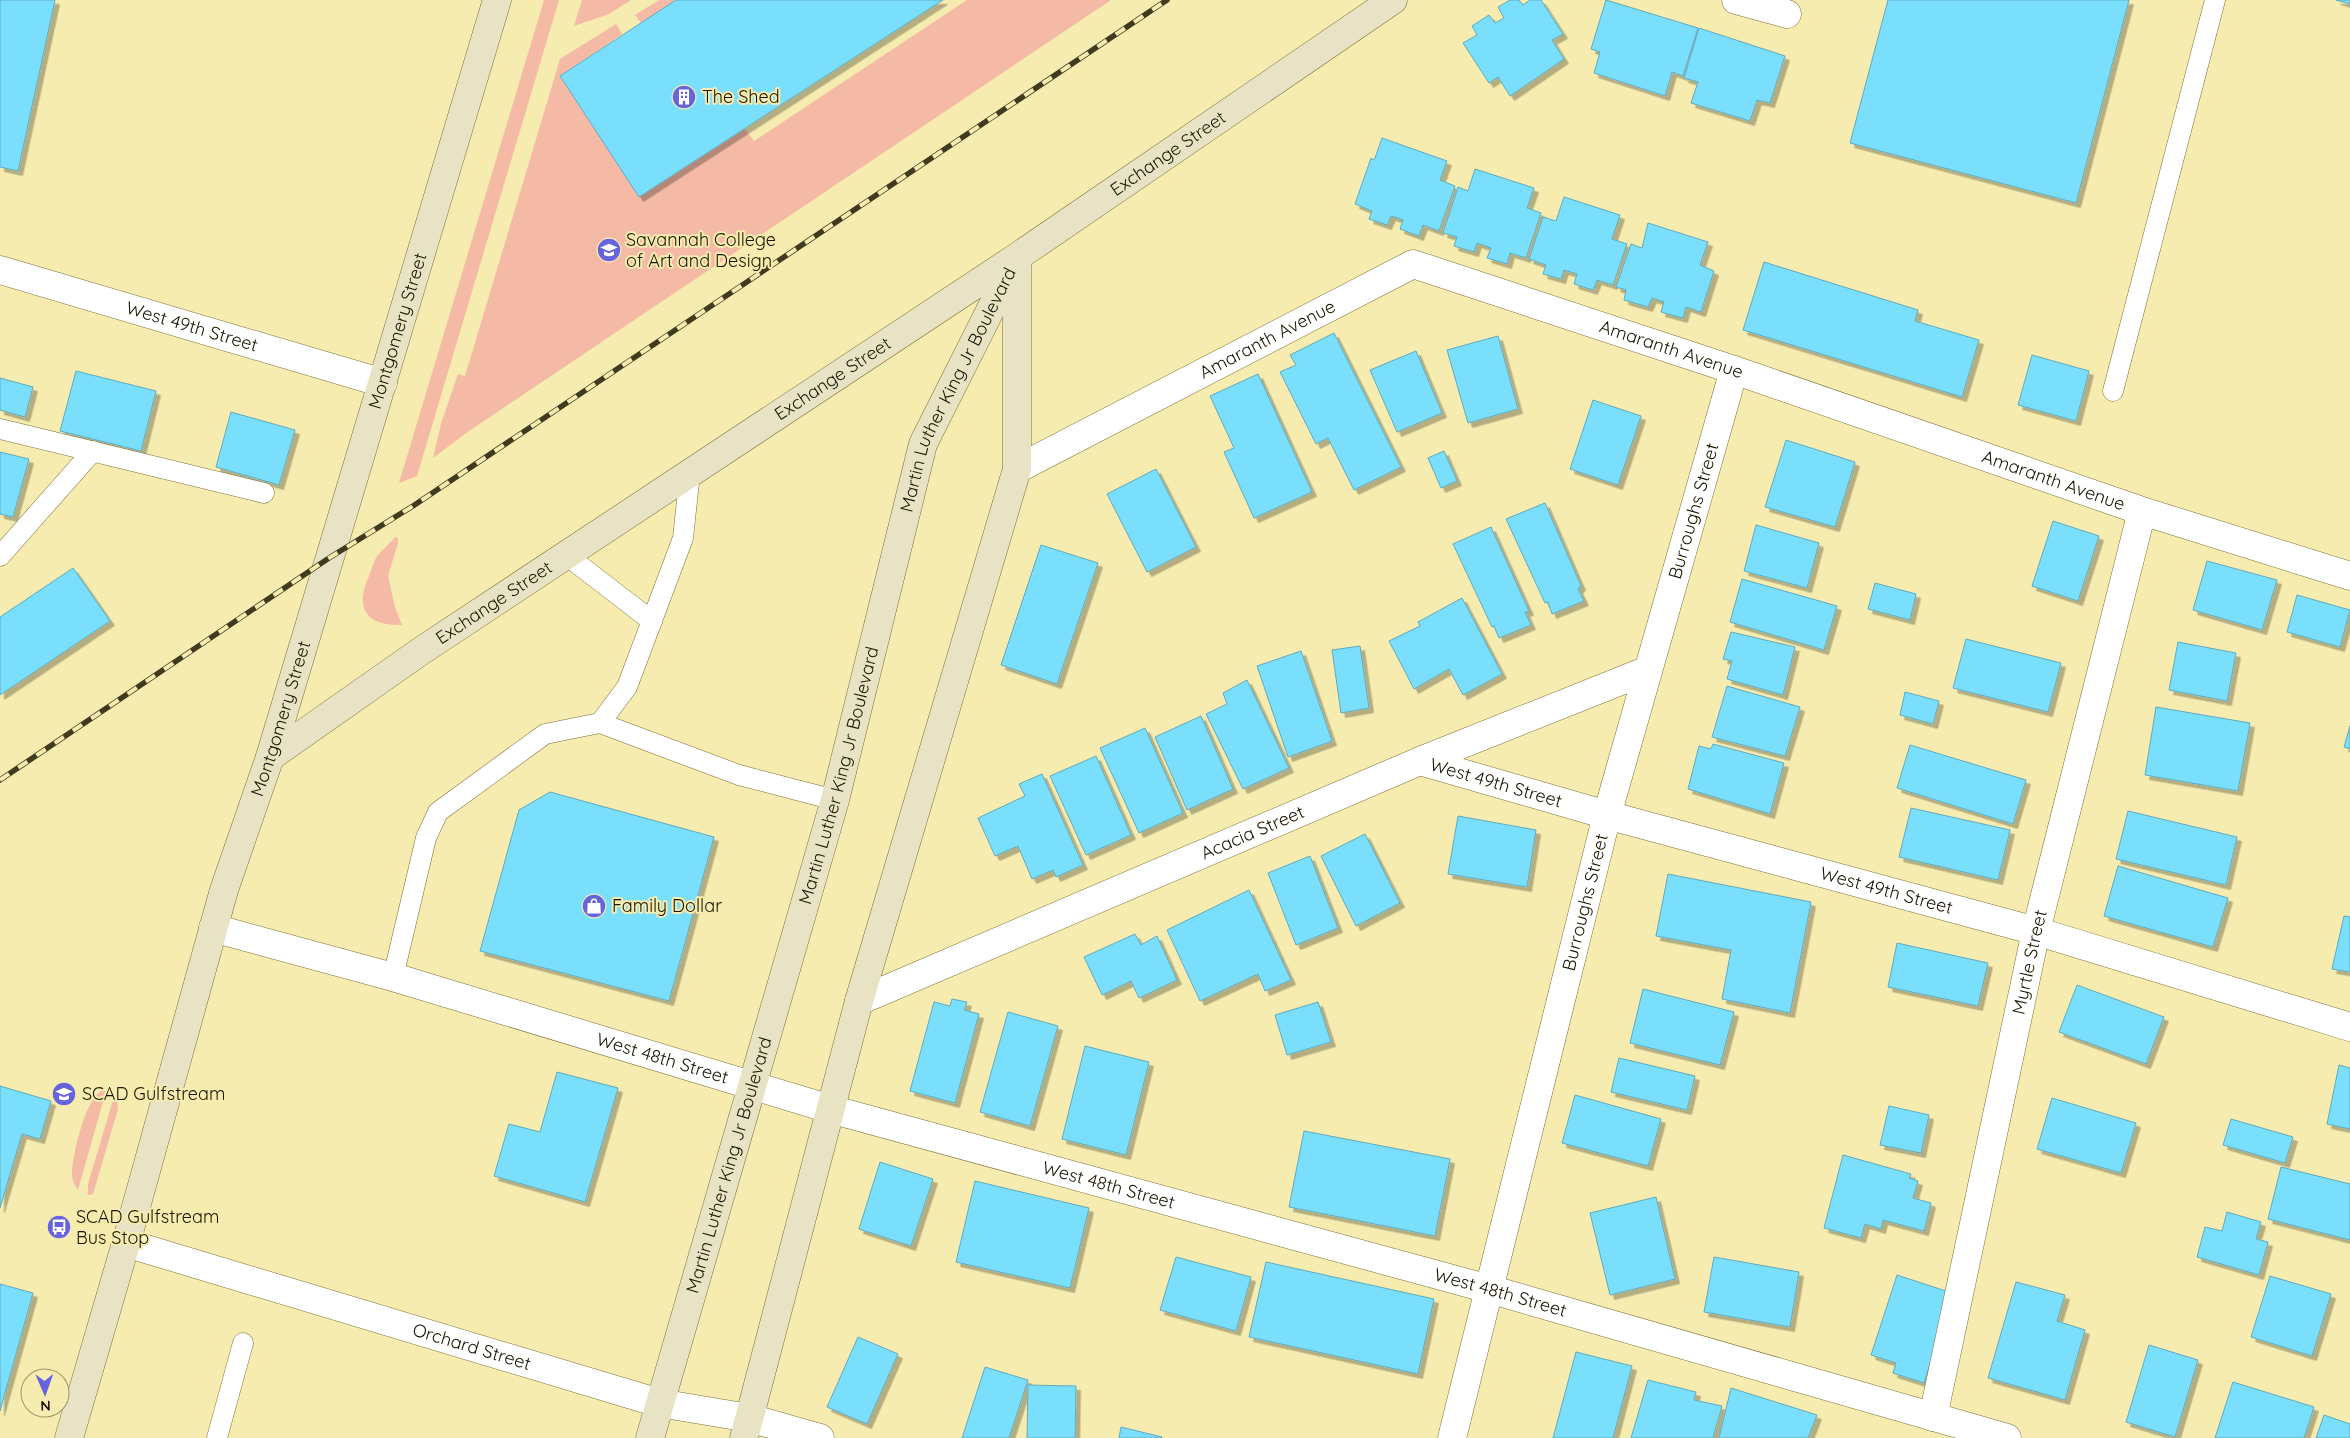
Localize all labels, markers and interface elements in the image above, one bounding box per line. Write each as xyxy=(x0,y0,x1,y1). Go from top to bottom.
building icon: The Shed xyxy=(671,84,697,110)
place label: The Shed xyxy=(702,85,780,108)
street label: Exchange Street xyxy=(1106,106,1230,201)
place label: Savannah College of Art and Design xyxy=(626,228,776,272)
school or university icon: Savannah College of Art and Design xyxy=(596,237,622,263)
street label: Montgomery Street xyxy=(363,250,432,412)
street label: Martin Luther King Jr Boulevard xyxy=(895,264,1021,514)
street label: Amaranth Avenue xyxy=(1195,294,1339,384)
street label: West 49th Street xyxy=(123,296,261,356)
street label: Amaranth Avenue xyxy=(1597,314,1746,383)
street label: Exchange Street xyxy=(770,332,895,425)
street label: Burroughs Street xyxy=(1663,440,1724,582)
street label: Amaranth Avenue xyxy=(1979,445,2128,515)
street label: Exchange Street xyxy=(431,556,556,649)
street label: Montgomery Street xyxy=(245,638,315,800)
street label: Martin Luther King Jr Boulevard xyxy=(793,644,883,907)
street label: West 49th Street xyxy=(1427,752,1565,812)
street label: Acacia Street xyxy=(1197,800,1307,864)
street label: Burroughs Street xyxy=(1557,831,1613,973)
street label: West 49th Street xyxy=(1818,861,1955,919)
shop icon: Family Dollar xyxy=(581,893,607,919)
place label: Family Dollar xyxy=(612,894,722,917)
street label: Myrtle Street xyxy=(2007,907,2052,1016)
street label: West 48th Street xyxy=(594,1027,731,1089)
street label: Martin Luther King Jr Boulevard xyxy=(681,1034,777,1296)
school or university icon: SCAD Gulfstream xyxy=(51,1081,77,1107)
place label: SCAD Gulfstream xyxy=(82,1082,225,1105)
street label: West 48th Street xyxy=(1040,1156,1178,1214)
place label: SCAD Gulfstream Bus Stop xyxy=(76,1205,219,1249)
bus stop icon: SCAD Gulfstream Bus Stop xyxy=(46,1214,72,1240)
street label: West 48th Street xyxy=(1432,1263,1569,1322)
street label: Orchard Street xyxy=(410,1318,534,1375)
north arrow xyxy=(20,1368,70,1418)
text: N xyxy=(40,1397,51,1415)

